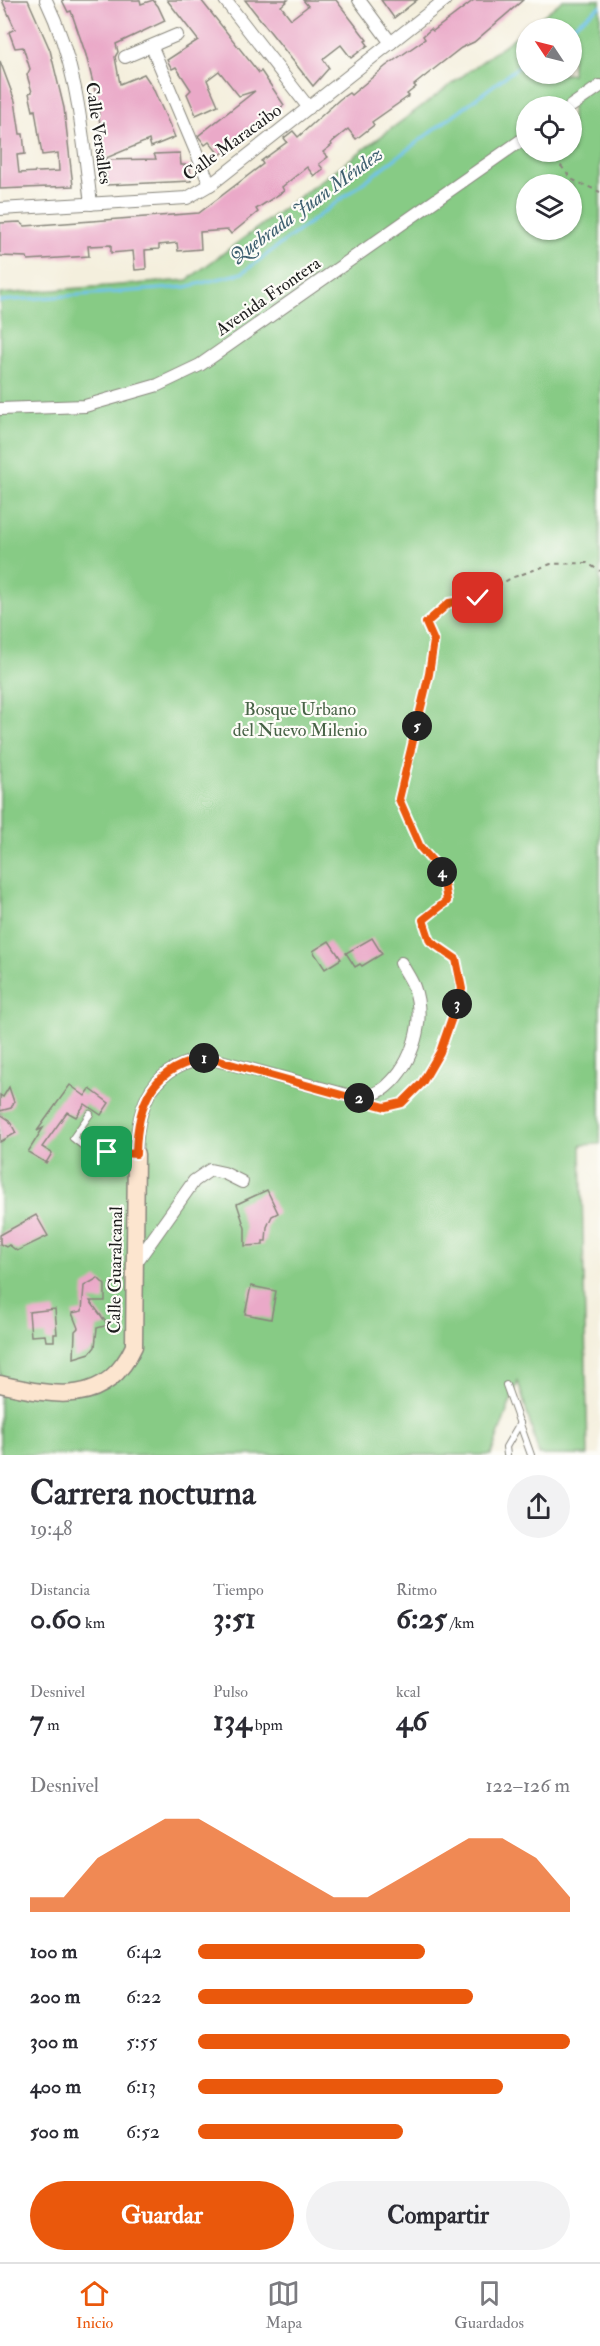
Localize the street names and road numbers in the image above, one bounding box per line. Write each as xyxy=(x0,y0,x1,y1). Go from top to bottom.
street label: Calle Versalles xyxy=(80,81,117,186)
street label: Calle Maracaibo xyxy=(178,99,287,186)
street label: Avenida Frontera xyxy=(211,251,326,342)
street label: Calle Guaralcanal xyxy=(103,1206,128,1334)

